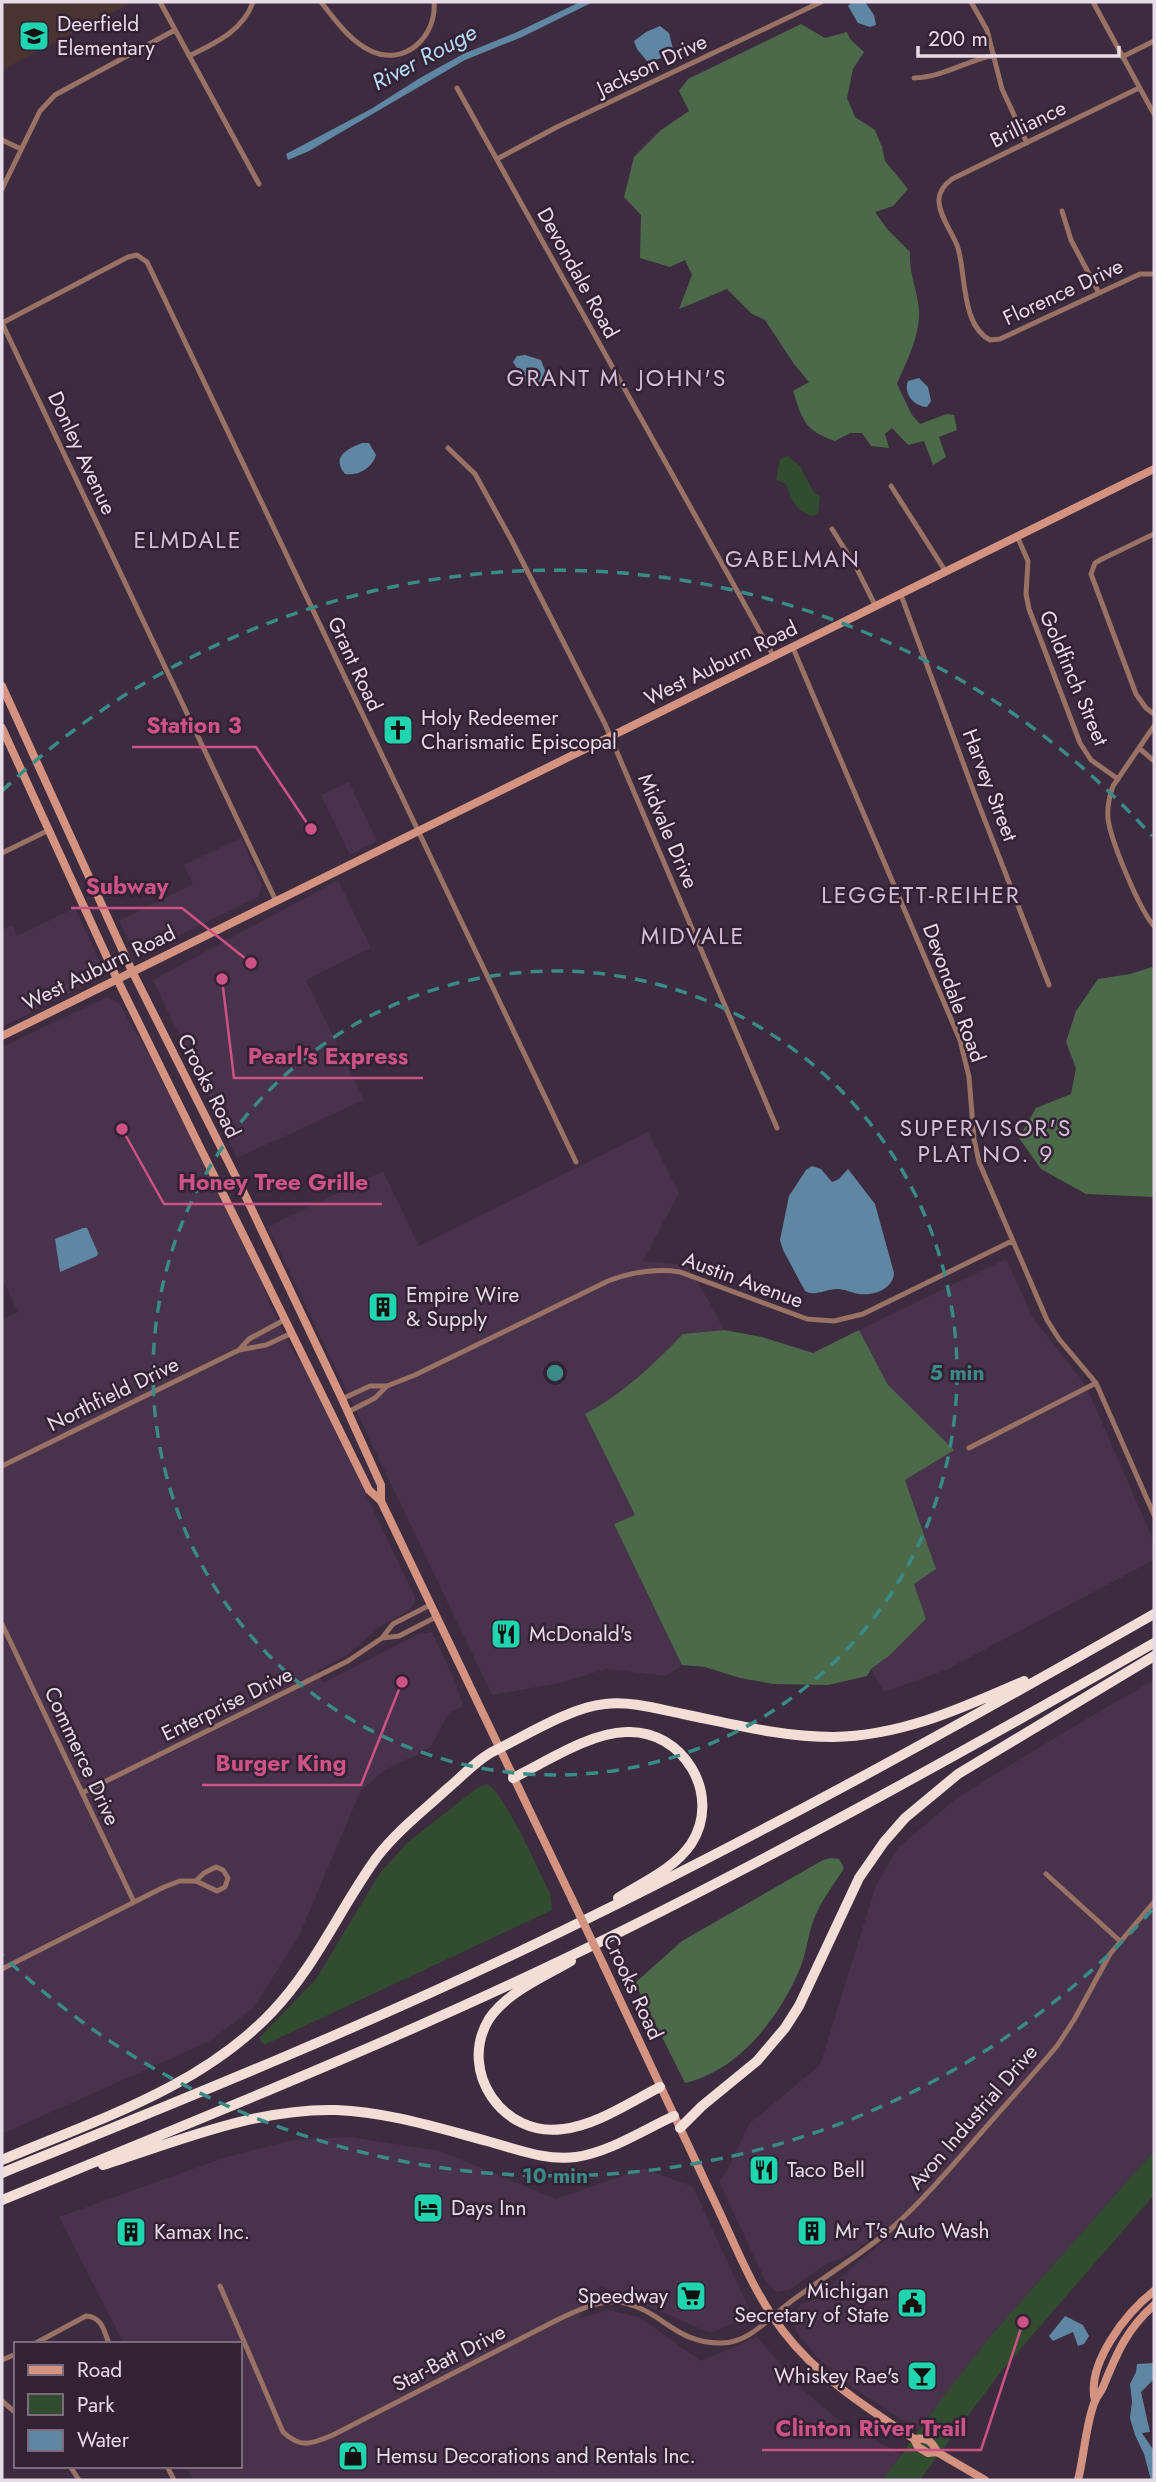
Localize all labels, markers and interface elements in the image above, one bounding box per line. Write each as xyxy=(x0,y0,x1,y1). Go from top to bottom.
place label: Deerfield Elementary xyxy=(57,9,155,63)
scale bar xyxy=(918,14,1119,58)
water label: River Rouge xyxy=(365,15,483,99)
school or university icon: Deerfield Elementary xyxy=(17,19,51,53)
text: 200 m xyxy=(928,24,988,54)
street label: Jackson Drive xyxy=(589,26,712,105)
street label: Brilliance xyxy=(985,93,1071,155)
street label: Devondale Road xyxy=(530,202,626,344)
street label: Florence Drive xyxy=(998,251,1128,333)
district label: GRANT M. JOHN'S xyxy=(507,361,727,395)
street label: Donley Avenue xyxy=(40,386,124,520)
district label: ELMDALE xyxy=(134,523,242,557)
district label: GABELMAN xyxy=(725,542,861,576)
street label: Goldfinch Street xyxy=(1032,606,1116,750)
street label: Grant Road xyxy=(320,612,390,716)
street label: West Auburn Road xyxy=(639,613,803,713)
callout: Station 3 xyxy=(132,703,256,747)
place label: Holy Redeemer Charismatic Episcopal xyxy=(421,703,617,757)
text: Station 3 xyxy=(146,708,242,742)
church icon: Holy Redeemer Charismatic Episcopal xyxy=(381,713,415,747)
street label: Harvey Street xyxy=(955,725,1025,845)
street label: Midvale Drive xyxy=(630,769,706,893)
callout: Subway xyxy=(71,864,182,908)
text: Subway xyxy=(85,869,170,903)
district label: LEGGETT-REIHER xyxy=(821,878,1021,912)
street label: West Auburn Road xyxy=(17,918,181,1018)
district label: MIDVALE xyxy=(641,919,745,953)
street label: Devondale Road xyxy=(915,919,993,1067)
street label: Crooks Road xyxy=(170,1029,248,1143)
callout: Pearl's Express xyxy=(234,1034,423,1078)
text: Pearl's Express xyxy=(248,1039,408,1073)
district label: SUPERVISOR'S PLAT NO. 9 xyxy=(900,1111,1072,1171)
callout: Honey Tree Grille xyxy=(164,1160,382,1204)
text: Honey Tree Grille xyxy=(178,1165,368,1199)
street label: Austin Avenue xyxy=(679,1244,808,1316)
place label: Empire Wire & Supply xyxy=(406,1280,520,1334)
building icon: Empire Wire & Supply xyxy=(366,1290,400,1324)
street label: Northfield Drive xyxy=(42,1349,184,1439)
text: 5 min xyxy=(930,1358,984,1388)
centre of rings xyxy=(543,1361,567,1385)
restaurant icon: McDonald's xyxy=(489,1617,523,1651)
place label: McDonald's xyxy=(529,1619,632,1649)
street label: Enterprise Drive xyxy=(156,1659,298,1749)
street label: Commerce Drive xyxy=(37,1682,127,1831)
callout: Burger King xyxy=(202,1741,361,1785)
text: Burger King xyxy=(216,1746,346,1780)
street label: Crooks Road xyxy=(595,1929,671,2045)
street label: Avon Industrial Drive xyxy=(901,2038,1045,2196)
restaurant icon: Taco Bell xyxy=(747,2153,781,2187)
place label: Taco Bell xyxy=(787,2155,865,2185)
text: 10 min xyxy=(522,2161,588,2191)
hotel icon: Days Inn xyxy=(411,2191,445,2225)
place label: Days Inn xyxy=(451,2193,526,2223)
building icon: Mr T's Auto Wash xyxy=(795,2214,829,2248)
building icon: Kamax Inc. xyxy=(114,2215,148,2249)
place label: Mr T's Auto Wash xyxy=(835,2216,989,2246)
place label: Kamax Inc. xyxy=(154,2217,250,2247)
place label: Michigan Secretary of State xyxy=(734,2276,889,2330)
supermarket icon: Speedway xyxy=(674,2279,708,2313)
place label: Speedway xyxy=(577,2281,669,2311)
public building icon: Michigan Secretary of State xyxy=(895,2286,929,2320)
street label: Star-Batt Drive xyxy=(387,2317,511,2399)
legend xyxy=(14,2342,242,2468)
text: Road xyxy=(77,2355,122,2385)
bar icon: Whiskey Rae's xyxy=(905,2359,939,2393)
place label: Whiskey Rae's xyxy=(774,2361,899,2391)
text: Park xyxy=(77,2390,115,2420)
callout: Clinton River Trail xyxy=(762,2406,981,2450)
text: Clinton River Trail xyxy=(776,2411,966,2445)
text: Water xyxy=(77,2425,130,2455)
shop icon: Hemsu Decorations and Rentals Inc. xyxy=(336,2439,370,2473)
place label: Hemsu Decorations and Rentals Inc. xyxy=(376,2441,696,2471)

